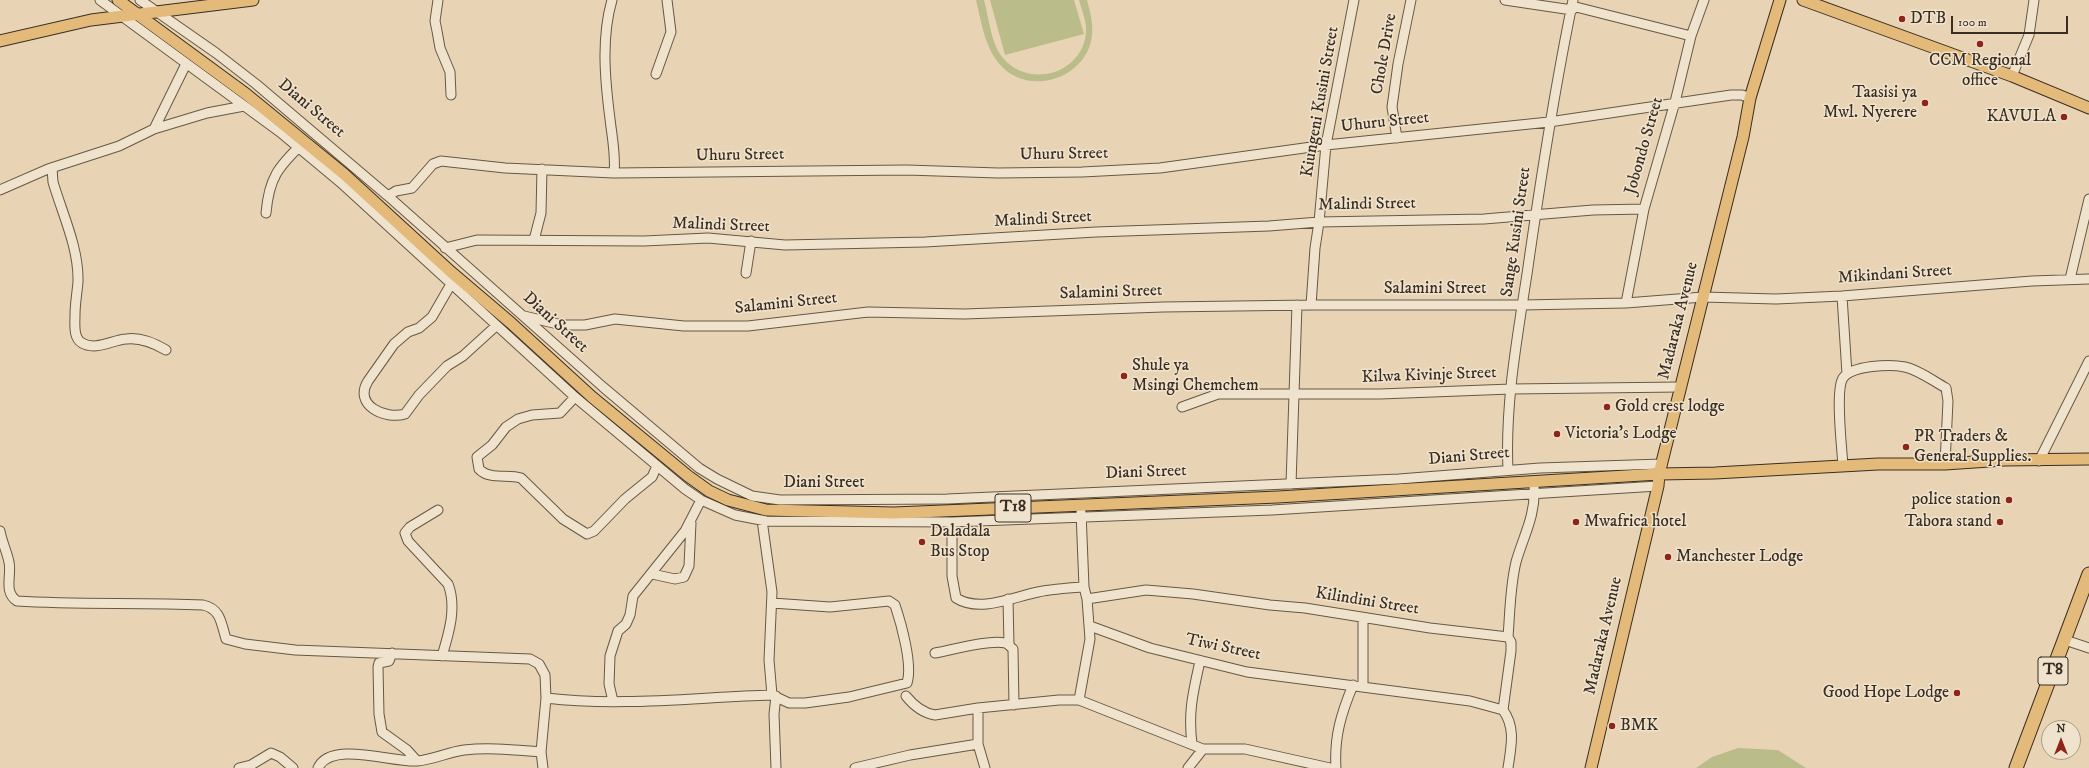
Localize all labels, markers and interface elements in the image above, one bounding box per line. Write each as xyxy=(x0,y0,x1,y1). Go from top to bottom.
scale bar xyxy=(1953,8,2070,34)
place label: DTB xyxy=(1910,9,1946,29)
street label: Chole Drive xyxy=(1368,12,1402,96)
marker: DTB xyxy=(1897,14,1907,24)
text: 100 m xyxy=(1958,15,1987,30)
street label: Kiungeni Kusini Street xyxy=(1298,25,1344,179)
marker: CCM Regional office xyxy=(1975,39,1985,49)
place label: CCM Regional office xyxy=(1929,51,2031,91)
street label: Diani Street xyxy=(273,75,349,143)
place label: Taasisi ya Mwl. Nyerere xyxy=(1823,83,1917,123)
street label: Jobondo Street xyxy=(1621,95,1669,197)
marker: Taasisi ya Mwl. Nyerere xyxy=(1920,98,1930,108)
place label: KAVULA xyxy=(1986,107,2056,127)
street label: Uhuru Street xyxy=(1340,108,1430,138)
marker: KAVULA xyxy=(2059,112,2069,122)
street label: Uhuru Street xyxy=(1020,144,1108,166)
street label: Uhuru Street xyxy=(696,145,784,167)
street label: Sange Kusini Street xyxy=(1498,166,1536,298)
street label: Malindi Street xyxy=(1318,194,1416,216)
street label: Malindi Street xyxy=(994,207,1092,233)
street label: Malindi Street xyxy=(672,214,770,238)
street label: Madaraka Avenue xyxy=(1655,260,1703,382)
street label: Mikindani Street xyxy=(1837,261,1953,289)
street label: Salamini Street xyxy=(1384,279,1486,299)
street label: Salamini Street xyxy=(1059,281,1163,305)
street label: Diani Street xyxy=(518,288,592,358)
street label: Salamini Street xyxy=(734,288,838,320)
place label: Shule ya Msingi Chemchem xyxy=(1132,356,1259,396)
street label: Kilwa Kivinje Street xyxy=(1361,363,1497,389)
marker: Shule ya Msingi Chemchem xyxy=(1119,371,1129,381)
place label: Gold crest lodge xyxy=(1615,397,1725,417)
marker: Gold crest lodge xyxy=(1602,402,1612,412)
place label: Victoria's Lodge xyxy=(1565,424,1677,444)
place label: PR Traders & General Supplies. xyxy=(1914,427,2031,467)
marker: Victoria's Lodge xyxy=(1552,429,1562,439)
marker: PR Traders & General Supplies. xyxy=(1901,442,1911,452)
street label: Diani Street xyxy=(1428,443,1510,471)
street label: Diani Street xyxy=(1105,461,1187,485)
street label: Diani Street xyxy=(783,473,865,493)
place label: police station xyxy=(1911,490,2001,510)
road number: T18 xyxy=(995,494,1031,522)
marker: police station xyxy=(2004,495,2014,505)
place label: Mwafrica hotel xyxy=(1584,512,1686,532)
place label: Tabora stand xyxy=(1904,512,1992,532)
marker: Mwafrica hotel xyxy=(1571,517,1581,527)
marker: Tabora stand xyxy=(1995,517,2005,527)
place label: Daladala Bus Stop xyxy=(930,522,990,562)
marker: Daladala Bus Stop xyxy=(917,537,927,547)
place label: Manchester Lodge xyxy=(1676,547,1803,567)
marker: Manchester Lodge xyxy=(1663,552,1673,562)
street label: Madaraka Avenue xyxy=(1581,575,1627,697)
street label: Kilindini Street xyxy=(1314,584,1420,620)
street label: Tiwi Street xyxy=(1184,630,1262,666)
road number: T8 xyxy=(2038,657,2068,685)
place label: Good Hope Lodge xyxy=(1823,683,1949,703)
marker: Good Hope Lodge xyxy=(1952,688,1962,698)
place label: BMK xyxy=(1620,716,1658,736)
north arrow xyxy=(2041,720,2081,760)
marker: BMK xyxy=(1607,721,1617,731)
text: N xyxy=(2056,722,2066,736)

